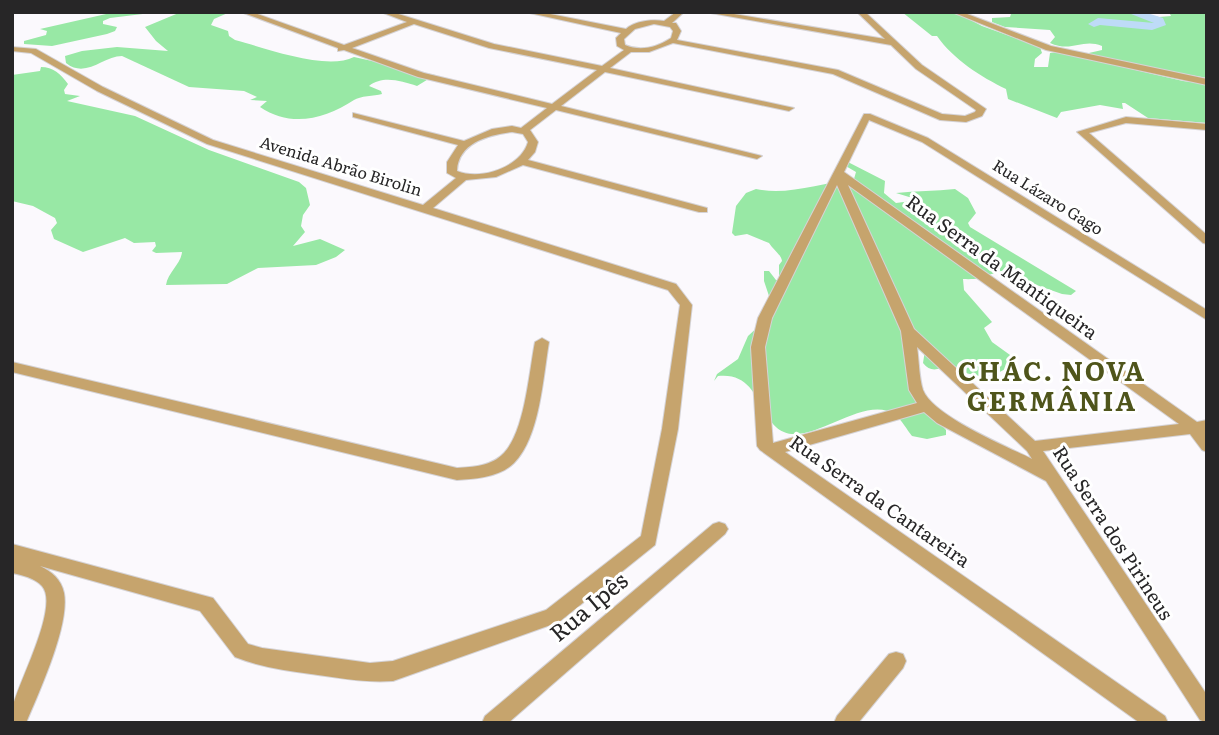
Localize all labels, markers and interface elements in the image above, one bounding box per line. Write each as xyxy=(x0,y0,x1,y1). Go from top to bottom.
street label: Avenida Abrão Birolin xyxy=(257,129,426,201)
street label: Rua Lázaro Gago xyxy=(989,152,1109,240)
street label: Rua Serra da Mantiqueira xyxy=(901,187,1105,346)
district label: CHÁC. NOVA GERMÂNIA xyxy=(958,350,1146,419)
street label: Rua Serra da Cantareira xyxy=(785,427,977,574)
street label: Rua Serra dos Pirineus xyxy=(1047,440,1181,625)
street label: Rua Ipês xyxy=(541,563,634,648)

